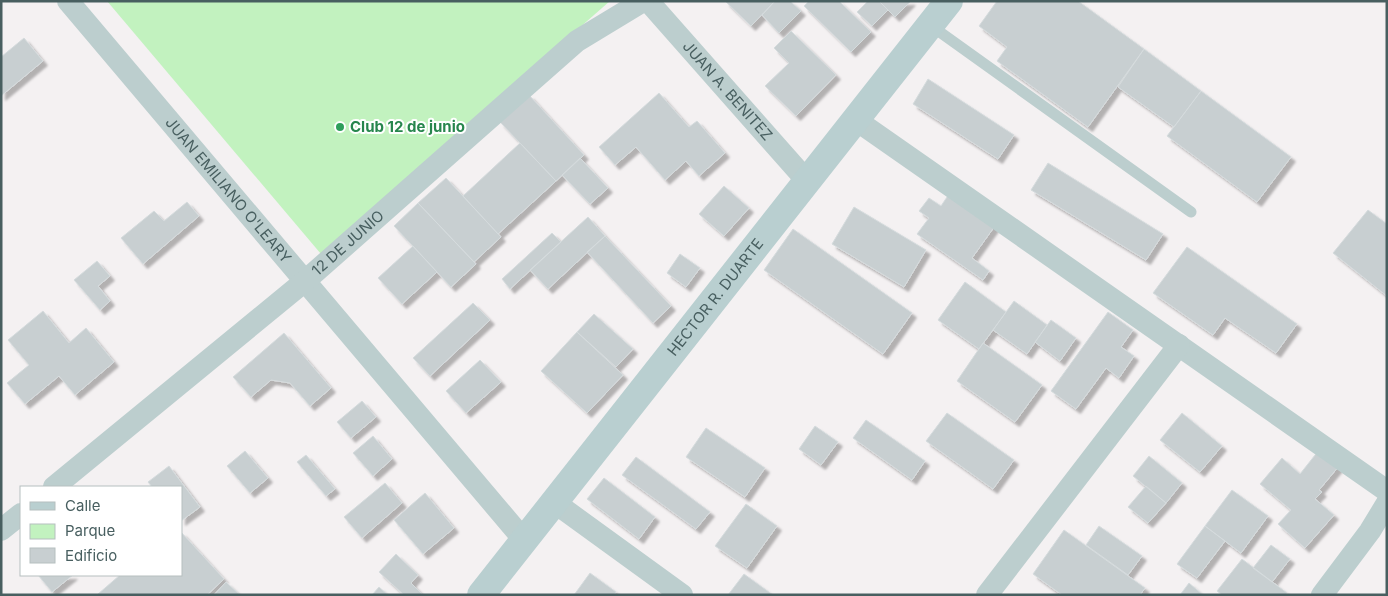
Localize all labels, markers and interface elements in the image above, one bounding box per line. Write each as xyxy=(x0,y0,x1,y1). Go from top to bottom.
street label: JUAN A. BENITEZ xyxy=(679,37,777,144)
street label: JUAN EMILIANO O'LEARY xyxy=(162,113,296,267)
place label: Club 12 de junio xyxy=(350,117,465,136)
marker: Club 12 de junio xyxy=(334,121,346,133)
street label: 12 DE JUNIO xyxy=(308,206,388,280)
street label: HECTOR R. DUARTE xyxy=(663,234,767,360)
legend xyxy=(20,486,182,576)
text: Calle xyxy=(65,496,100,515)
text: Parque xyxy=(65,521,115,540)
text: Edificio xyxy=(65,546,117,565)

